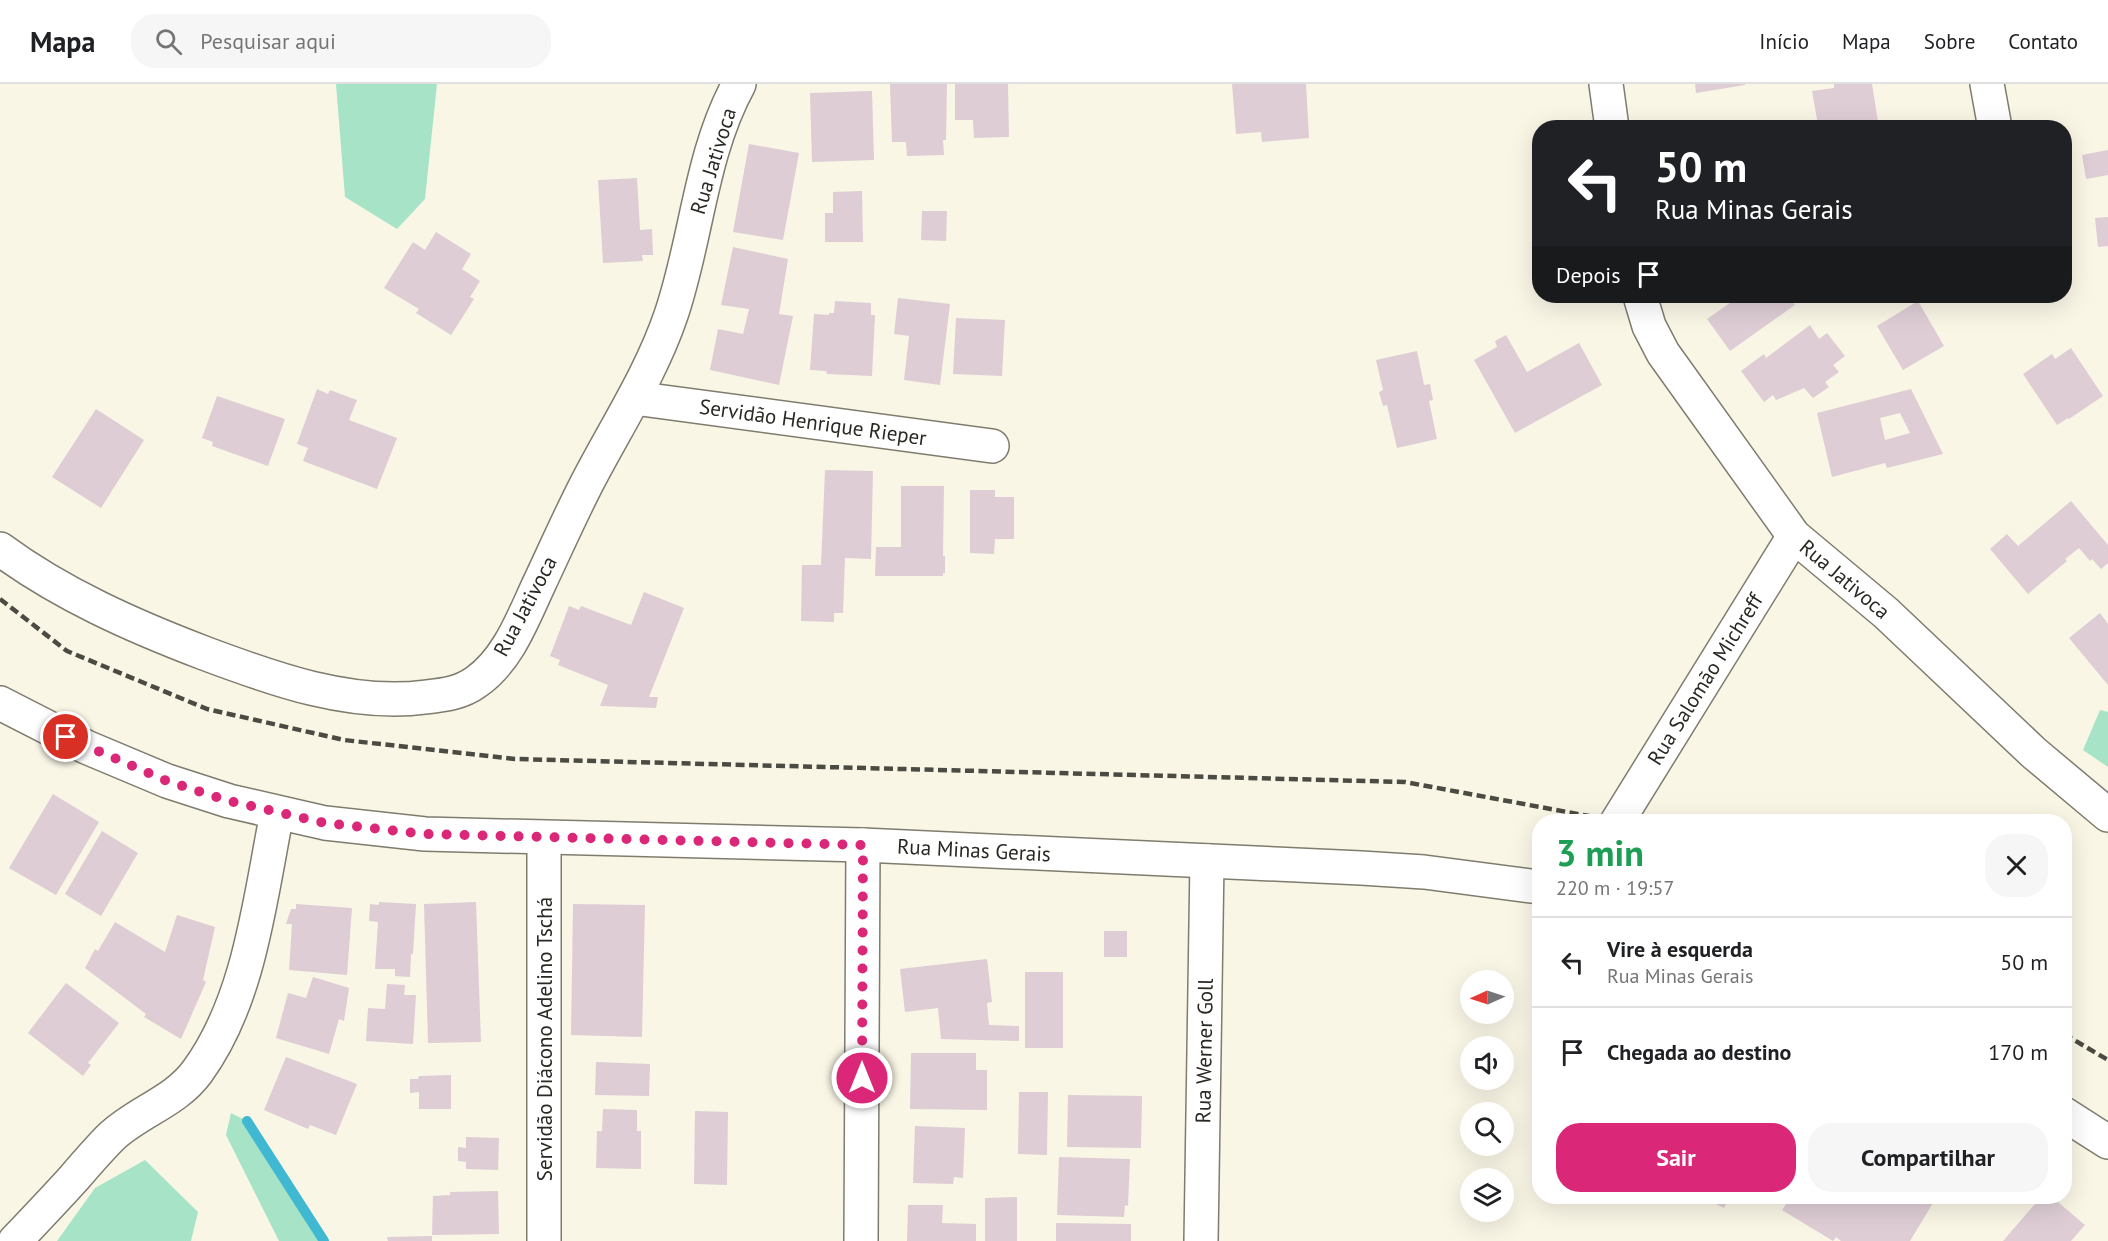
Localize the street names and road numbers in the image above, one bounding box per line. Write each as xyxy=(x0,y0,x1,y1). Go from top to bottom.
street label: Rua Jativoca xyxy=(684,104,742,218)
street label: Servidão Henrique Rieper xyxy=(698,393,928,451)
street label: Rua Jativoca xyxy=(1794,533,1896,625)
street label: Rua Jativoca xyxy=(487,551,563,661)
street label: Rua Salomão Michreff xyxy=(1641,587,1769,770)
street label: Rua Minas Gerais xyxy=(897,832,1051,868)
street label: Servidão Diácono Adelino Tschá xyxy=(531,897,558,1181)
street label: Rua Werner Goll xyxy=(1189,978,1219,1124)

